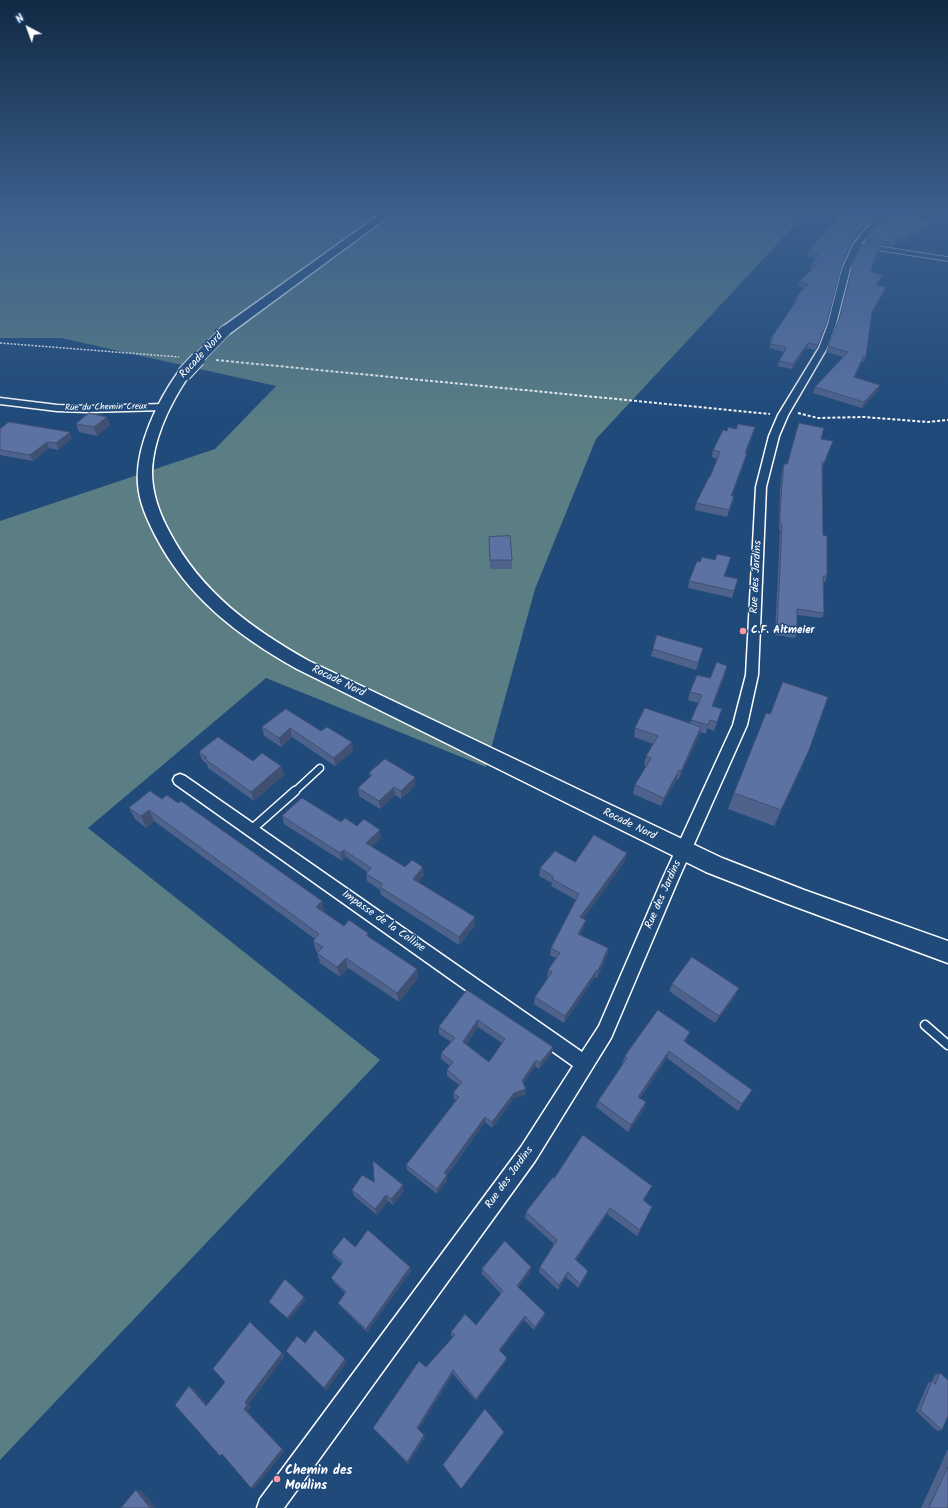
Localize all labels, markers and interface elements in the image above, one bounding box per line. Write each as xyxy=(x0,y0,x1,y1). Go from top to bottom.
north arrow xyxy=(8,8,48,48)
text: N xyxy=(12,10,29,28)
street label: Rocade Nord xyxy=(177,330,227,382)
street label: Rue du Chemin Creux xyxy=(65,402,147,414)
street label: Rue des Jardins xyxy=(748,540,766,614)
place label: C.F. Altmeier xyxy=(751,624,815,638)
marker: C.F. Altmeier xyxy=(738,626,748,636)
street label: Rocade Nord xyxy=(309,663,367,701)
street label: Rocade Nord xyxy=(600,806,658,844)
street label: Rue des Jardins xyxy=(643,859,685,931)
street label: Impasse de la Colline xyxy=(339,888,427,956)
street label: Rue des Jardins xyxy=(483,1145,537,1211)
place label: Chemin des Moulins xyxy=(285,1464,352,1495)
marker: Chemin des Moulins xyxy=(272,1474,282,1484)

